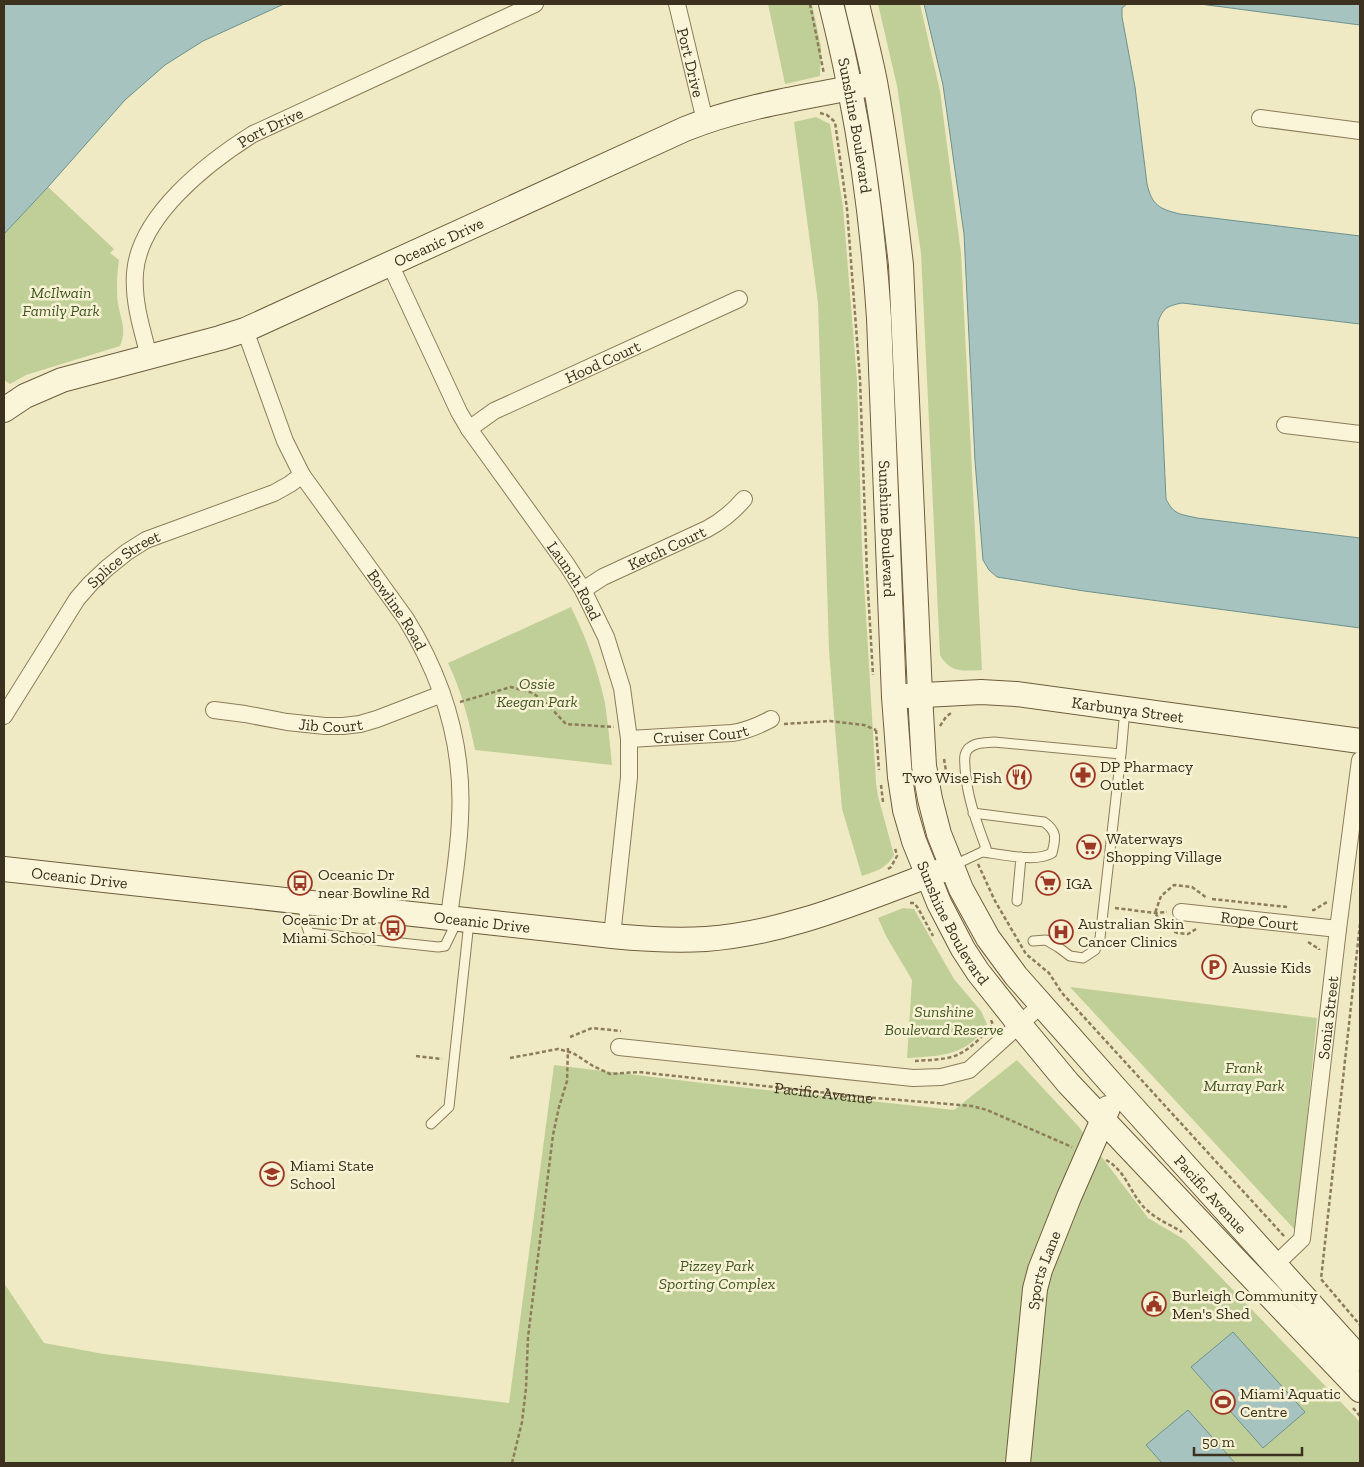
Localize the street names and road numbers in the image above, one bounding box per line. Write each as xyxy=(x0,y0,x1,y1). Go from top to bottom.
street label: Port Drive xyxy=(673,26,708,99)
street label: Sunshine Boulevard xyxy=(834,56,876,195)
street label: Port Drive xyxy=(234,103,306,151)
street label: Oceanic Drive xyxy=(391,213,486,270)
street label: Hood Court xyxy=(562,336,643,387)
street label: Sunshine Boulevard xyxy=(875,460,900,598)
street label: Ketch Court xyxy=(625,521,709,574)
street label: Splice Street xyxy=(83,526,163,592)
street label: Launch Road xyxy=(543,537,606,623)
street label: Bowline Road xyxy=(364,565,431,653)
street label: Karbunya Street xyxy=(1071,692,1185,726)
street label: Jib Court xyxy=(298,714,364,736)
street label: Cruiser Court xyxy=(653,720,751,747)
street label: Sunshine Boulevard xyxy=(913,858,994,988)
street label: Oceanic Drive xyxy=(30,863,129,892)
street label: Oceanic Drive xyxy=(433,907,531,936)
street label: Rope Court xyxy=(1220,907,1299,934)
street label: Sonia Street xyxy=(1313,975,1342,1060)
street label: Pacific Avenue xyxy=(773,1078,874,1107)
street label: Pacific Avenue xyxy=(1171,1151,1251,1237)
street label: Sports Lane xyxy=(1024,1228,1064,1311)

